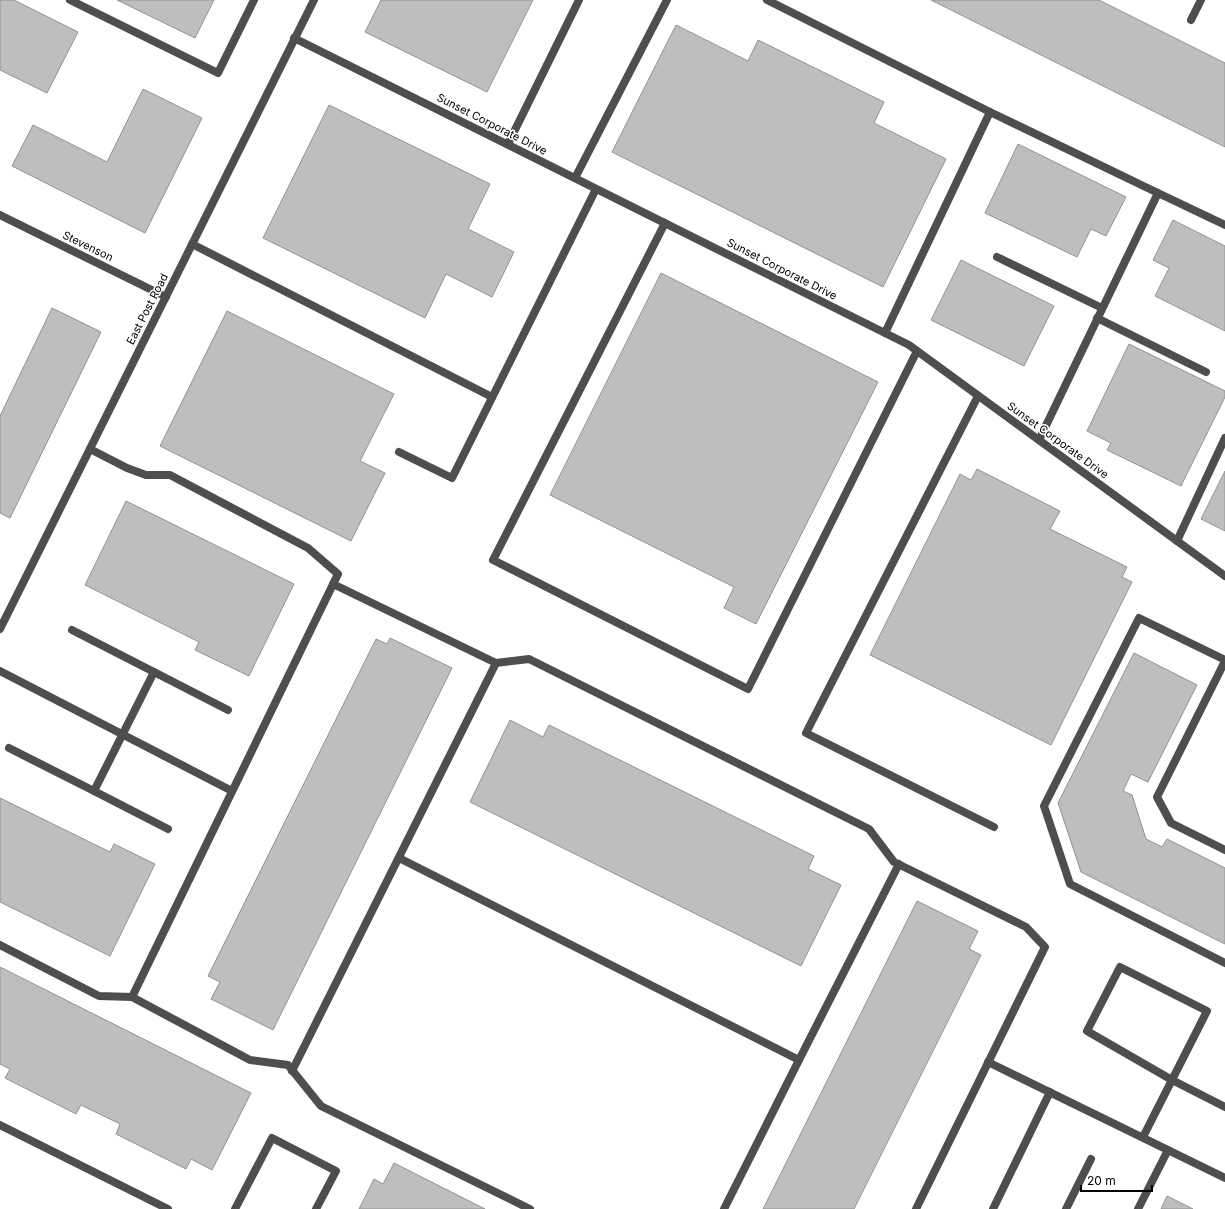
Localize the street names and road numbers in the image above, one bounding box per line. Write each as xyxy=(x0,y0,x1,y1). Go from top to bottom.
street label: Sunset Corporate Drive xyxy=(435,90,549,158)
street label: Stevenson xyxy=(60,228,116,264)
street label: Sunset Corporate Drive xyxy=(725,235,839,303)
street label: East Post Road xyxy=(123,271,171,347)
street label: Sunset Corporate Drive xyxy=(1005,399,1111,481)

